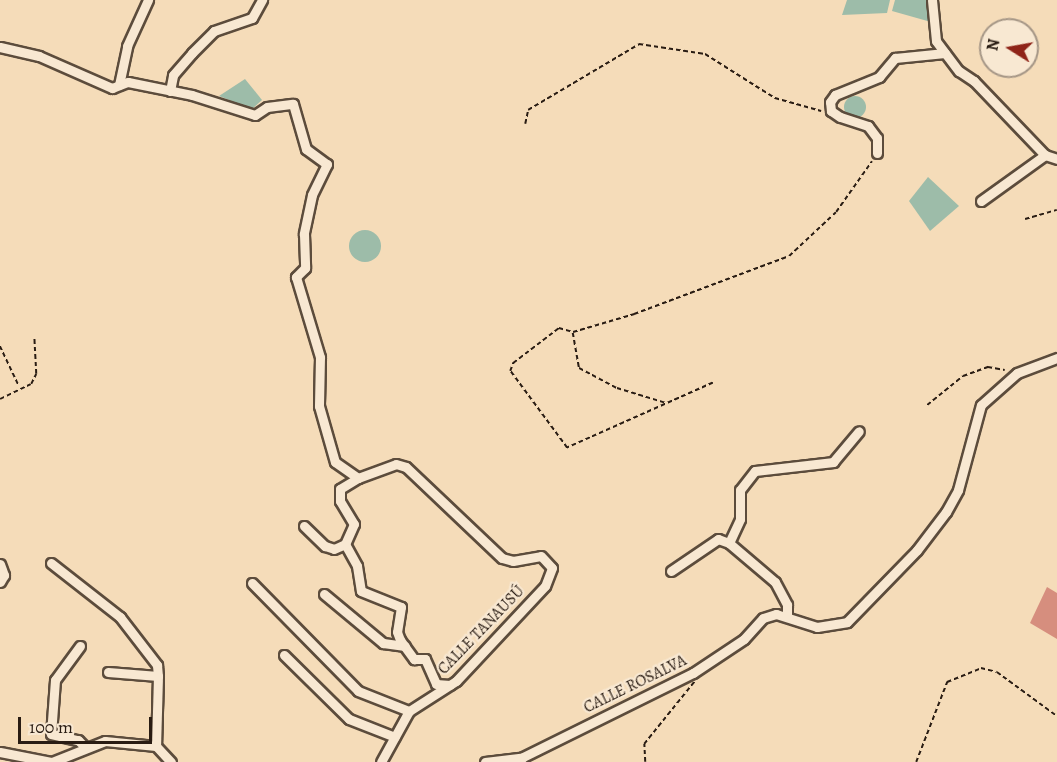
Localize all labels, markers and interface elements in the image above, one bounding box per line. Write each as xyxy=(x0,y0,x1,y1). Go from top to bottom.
north arrow xyxy=(979,18,1039,78)
text: N xyxy=(981,37,1005,53)
street label: CALLE TANAUSÚ xyxy=(434,582,528,678)
street label: CALLE ROSALVA xyxy=(580,651,690,717)
scale bar xyxy=(21,705,154,743)
text: 100 m xyxy=(29,715,73,739)

